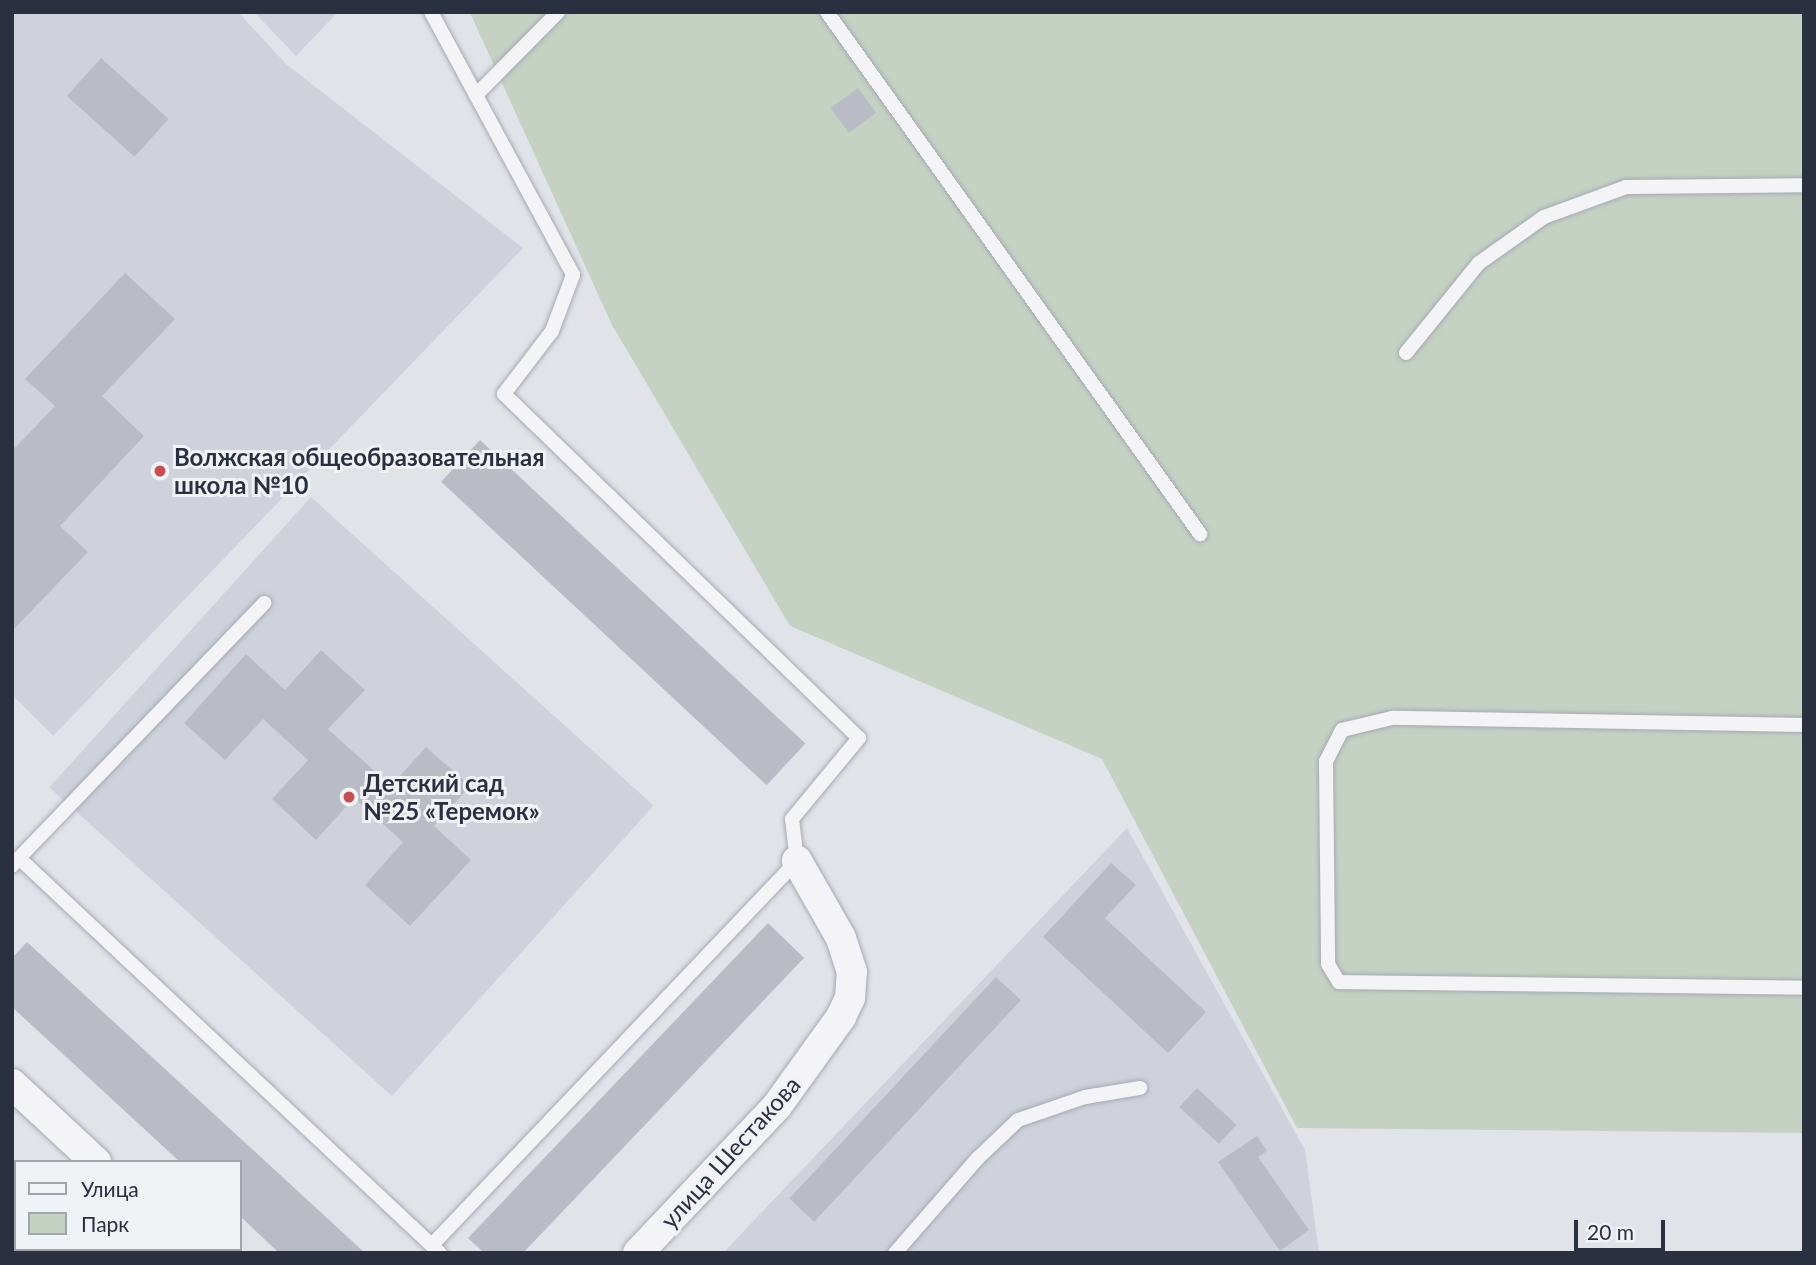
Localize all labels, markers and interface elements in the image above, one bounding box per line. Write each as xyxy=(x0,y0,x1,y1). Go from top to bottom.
place label: Волжская общеобразовательная школа №10 xyxy=(174,443,544,499)
marker: Волжская общеобразовательная школа №10 xyxy=(152,463,168,479)
place label: Детский сад №25 «Теремок» xyxy=(363,769,540,825)
marker: Детский сад №25 «Теремок» xyxy=(341,789,357,805)
street label: улица Шестакова xyxy=(654,1070,806,1234)
legend xyxy=(14,1160,242,1251)
text: Улица xyxy=(81,1176,139,1201)
scale bar xyxy=(1578,1206,1669,1250)
text: Парк xyxy=(81,1211,129,1236)
text: 20 m xyxy=(1587,1219,1634,1244)

